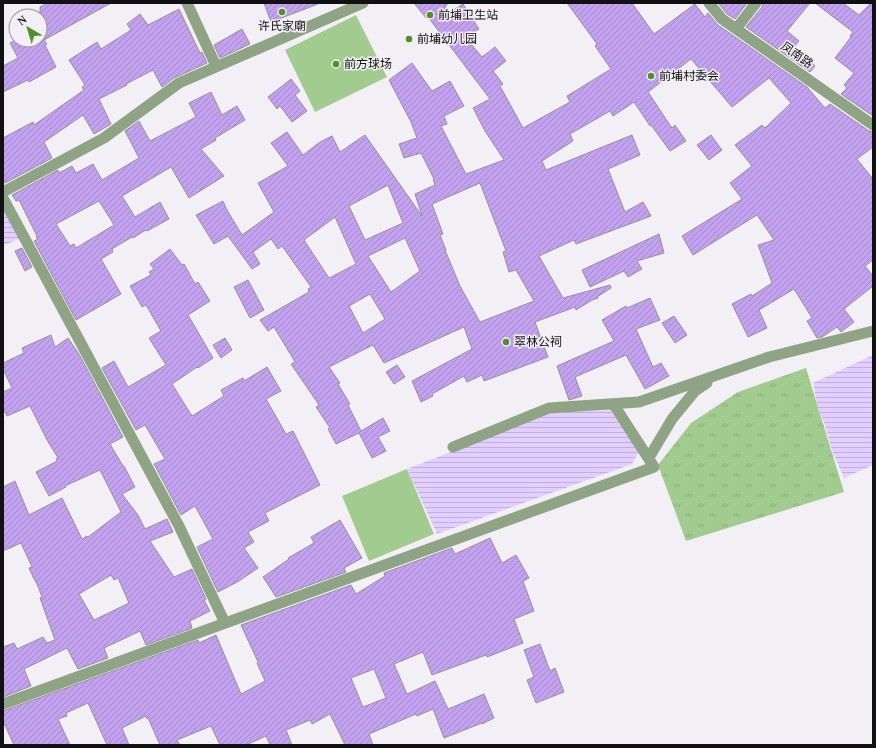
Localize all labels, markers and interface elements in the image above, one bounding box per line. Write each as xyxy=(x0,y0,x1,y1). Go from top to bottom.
marker: 许氏家廟 xyxy=(277,7,287,17)
north arrow xyxy=(8,8,48,48)
place label: 前埔卫生站 xyxy=(438,8,498,22)
marker: 前埔卫生站 xyxy=(425,10,435,20)
text: N xyxy=(15,13,29,27)
place label: 许氏家廟 xyxy=(258,19,306,33)
place label: 前埔幼儿园 xyxy=(417,32,477,46)
marker: 前埔幼儿园 xyxy=(404,34,414,44)
street label: 凤南路 xyxy=(778,39,816,71)
place label: 前方球场 xyxy=(344,57,392,71)
marker: 前方球场 xyxy=(331,59,341,69)
place label: 前埔村委会 xyxy=(659,69,719,83)
marker: 前埔村委会 xyxy=(646,71,656,81)
place label: 翠林公祠 xyxy=(514,335,562,349)
marker: 翠林公祠 xyxy=(501,337,511,347)

